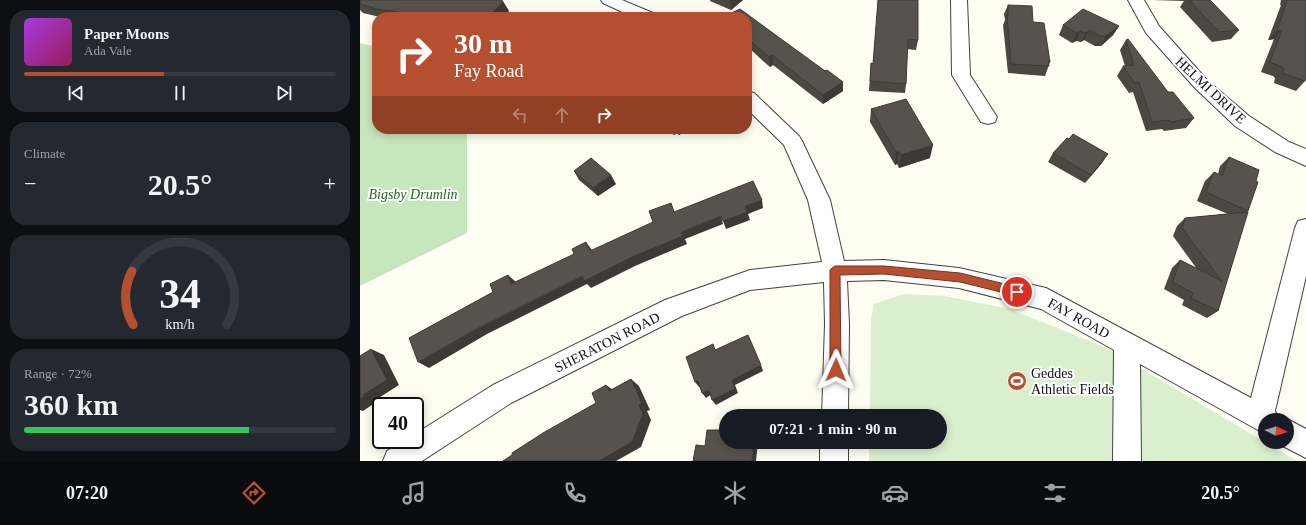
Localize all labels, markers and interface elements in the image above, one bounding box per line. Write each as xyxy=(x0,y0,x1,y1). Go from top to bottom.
text: Paper Moons xyxy=(84,26,169,42)
icon: right xyxy=(388,28,440,80)
text: 30 m xyxy=(454,28,512,59)
text: Ada Vale xyxy=(84,43,132,58)
street label: HELMI DRIVE xyxy=(1172,54,1249,127)
text: Fay Road xyxy=(454,61,524,81)
icon: previous xyxy=(65,82,87,104)
icon: pause xyxy=(169,82,191,104)
icon: next xyxy=(273,82,295,104)
icon: left xyxy=(509,104,531,126)
icon: ahead xyxy=(551,104,573,126)
icon: right xyxy=(593,104,615,126)
text: Climate xyxy=(24,146,65,161)
text: 20.5° xyxy=(148,168,212,201)
text: − xyxy=(24,171,36,196)
text: + xyxy=(324,171,336,196)
park label: Bigsby Drumlin xyxy=(368,187,458,202)
text: 34 xyxy=(159,270,201,316)
pin xyxy=(1000,275,1034,309)
icon: arrive xyxy=(1006,281,1028,303)
street label: FAY ROAD xyxy=(1045,295,1112,342)
street label: SHERATON ROAD xyxy=(552,309,662,375)
text: km/h xyxy=(165,315,195,331)
position arrow xyxy=(815,349,857,391)
text: Range · 72% xyxy=(24,366,92,381)
place label: Geddes Athletic Fields xyxy=(1031,366,1114,397)
sports icon: Geddes Athletic Fields xyxy=(1006,370,1028,392)
text: 360 km xyxy=(24,388,118,421)
speed limit sign: 40 xyxy=(372,397,424,449)
north arrow xyxy=(1258,413,1294,449)
map controls xyxy=(1258,413,1294,449)
text: 07:21 · 1 min · 90 m xyxy=(769,421,897,437)
icon: directions xyxy=(240,479,268,507)
icon: music xyxy=(400,479,428,507)
icon: phone xyxy=(561,479,589,507)
icon: climate xyxy=(721,479,749,507)
icon: car xyxy=(881,479,909,507)
icon: filters xyxy=(1041,479,1069,507)
text: 07:20 xyxy=(66,483,108,503)
text: 20.5° xyxy=(1201,483,1240,503)

